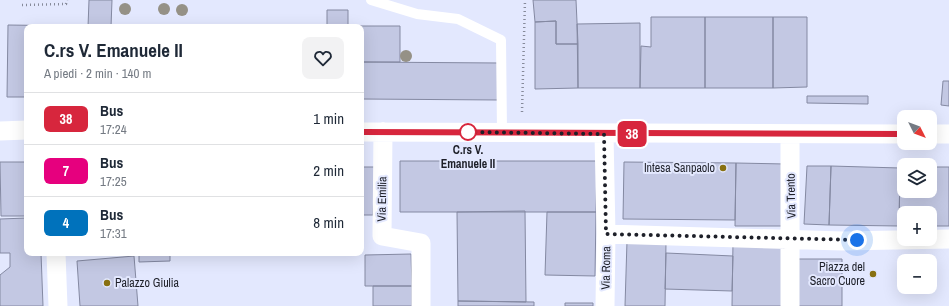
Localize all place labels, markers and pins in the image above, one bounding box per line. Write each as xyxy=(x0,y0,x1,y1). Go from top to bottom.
marker: C.rs V. Emanuele II xyxy=(459,123,477,141)
place label: C.rs V. Emanuele II xyxy=(441,142,496,172)
place label: Intesa Sanpaolo xyxy=(644,160,715,176)
marker: Intesa Sanpaolo xyxy=(718,163,728,173)
place label: Piazza del Sacro Cuore xyxy=(810,259,865,289)
marker: Piazza del Sacro Cuore xyxy=(868,269,878,279)
place label: Palazzo Giulia xyxy=(115,275,180,291)
marker: Palazzo Giulia xyxy=(102,278,112,288)

